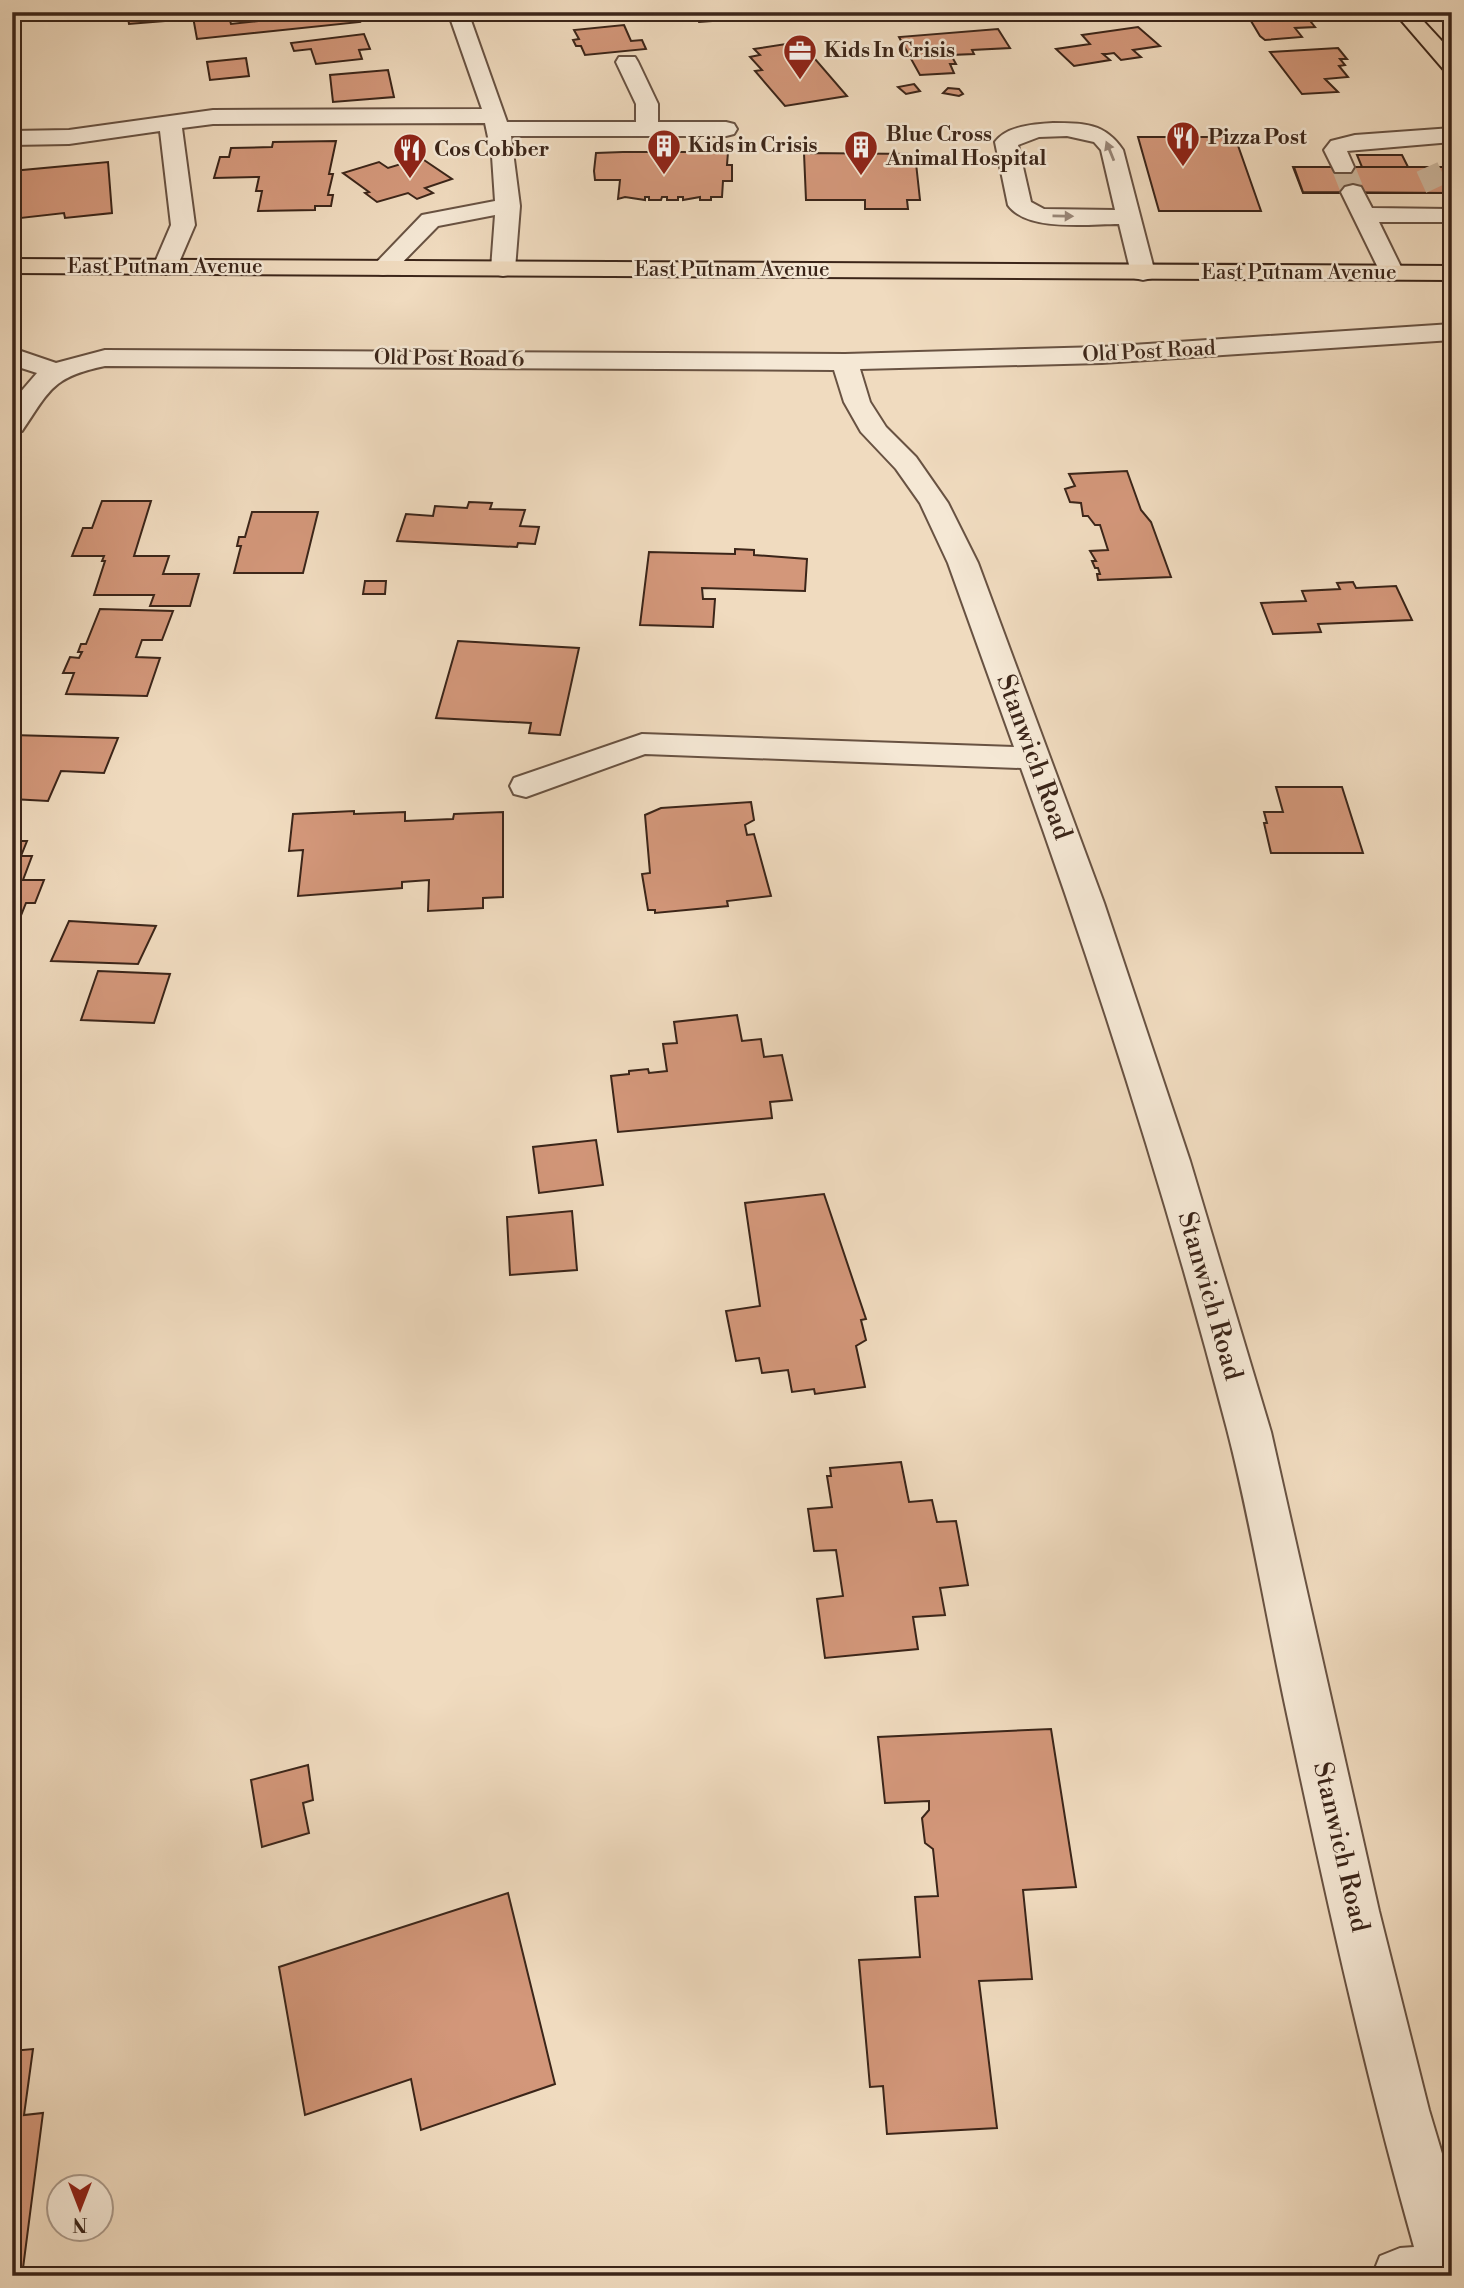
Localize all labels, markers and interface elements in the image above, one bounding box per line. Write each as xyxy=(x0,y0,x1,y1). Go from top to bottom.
office icon: Kids In Crisis xyxy=(781,32,819,81)
place label: Kids In Crisis xyxy=(824,38,955,64)
restaurant icon: Pizza Post xyxy=(1164,119,1202,168)
place label: Blue Cross Animal Hospital xyxy=(885,122,1046,172)
place label: Pizza Post xyxy=(1208,125,1307,151)
building icon: Kids in Crisis xyxy=(645,127,683,176)
building icon: Blue Cross Animal Hospital xyxy=(842,128,880,177)
restaurant icon: Cos Cobber xyxy=(391,131,429,180)
place label: Kids in Crisis xyxy=(688,133,818,159)
place label: Cos Cobber xyxy=(434,137,549,163)
one-way arrow xyxy=(1104,141,1115,162)
one-way arrow xyxy=(1052,210,1074,222)
street label: East Putnam Avenue xyxy=(67,254,263,280)
street label: East Putnam Avenue xyxy=(634,257,830,283)
street label: East Putnam Avenue xyxy=(1201,260,1397,286)
street label: Old Post Road xyxy=(1082,336,1216,368)
street label: Old Post Road 6 xyxy=(374,345,525,373)
street label: Stanwich Road xyxy=(989,670,1079,844)
street label: Stanwich Road xyxy=(1171,1208,1249,1384)
street label: Stanwich Road xyxy=(1306,1759,1376,1935)
north arrow xyxy=(46,2172,116,2242)
text: N xyxy=(72,2212,88,2236)

